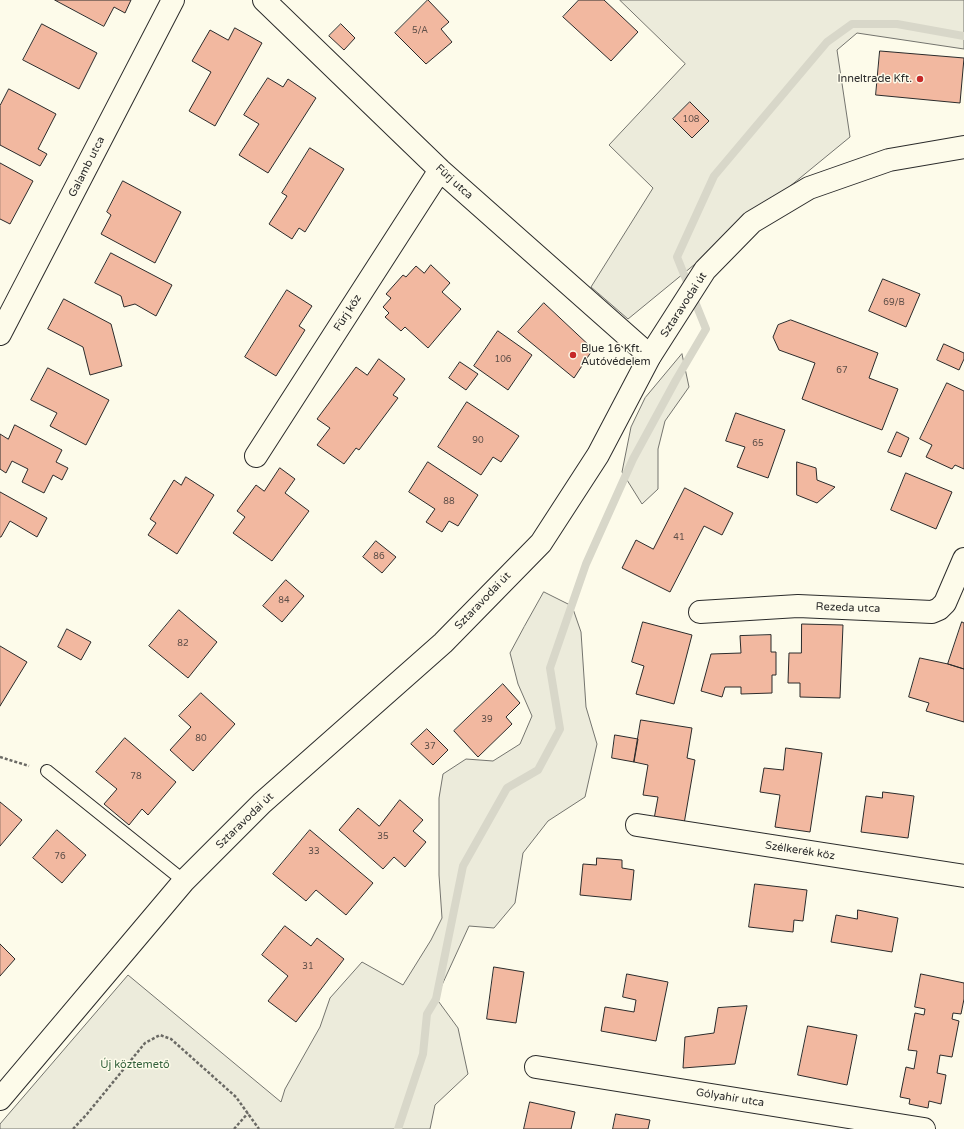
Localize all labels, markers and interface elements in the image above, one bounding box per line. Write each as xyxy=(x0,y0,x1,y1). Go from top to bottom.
house number: 5/A xyxy=(412,26,428,36)
place label: Inneltrade Kft. xyxy=(837,72,912,86)
marker: Inneltrade Kft. xyxy=(915,74,925,84)
house number: 108 xyxy=(683,115,699,125)
street label: Galamb utca xyxy=(66,135,108,199)
street label: Fürj utca xyxy=(433,162,475,202)
street label: Sztaravodai út xyxy=(658,270,710,340)
street label: Fürj köz xyxy=(331,292,365,334)
house number: 69/B xyxy=(883,298,905,308)
place label: Blue 16 Kft. Autóvédelem xyxy=(581,342,651,368)
marker: Blue 16 Kft. Autóvédelem xyxy=(568,350,578,360)
house number: 106 xyxy=(495,355,511,365)
house number: 67 xyxy=(836,366,848,376)
house number: 90 xyxy=(472,436,484,446)
house number: 65 xyxy=(752,439,764,449)
house number: 88 xyxy=(443,497,455,507)
house number: 41 xyxy=(673,533,685,543)
house number: 86 xyxy=(373,552,385,562)
street label: Sztaravodai út xyxy=(452,569,514,633)
house number: 84 xyxy=(278,596,290,606)
street label: Rezeda utca xyxy=(815,600,881,616)
house number: 82 xyxy=(177,639,189,649)
house number: 39 xyxy=(481,715,493,725)
house number: 80 xyxy=(195,734,207,744)
house number: 37 xyxy=(424,742,436,752)
house number: 78 xyxy=(130,772,142,782)
street label: Sztaravodai út xyxy=(213,790,277,852)
house number: 35 xyxy=(377,832,389,842)
street label: Szélkerék köz xyxy=(764,839,836,863)
house number: 33 xyxy=(308,847,320,857)
house number: 76 xyxy=(54,852,66,862)
house number: 31 xyxy=(302,962,314,972)
park label: Új köztemető xyxy=(100,1058,170,1072)
street label: Gólyahír utca xyxy=(695,1086,765,1110)

